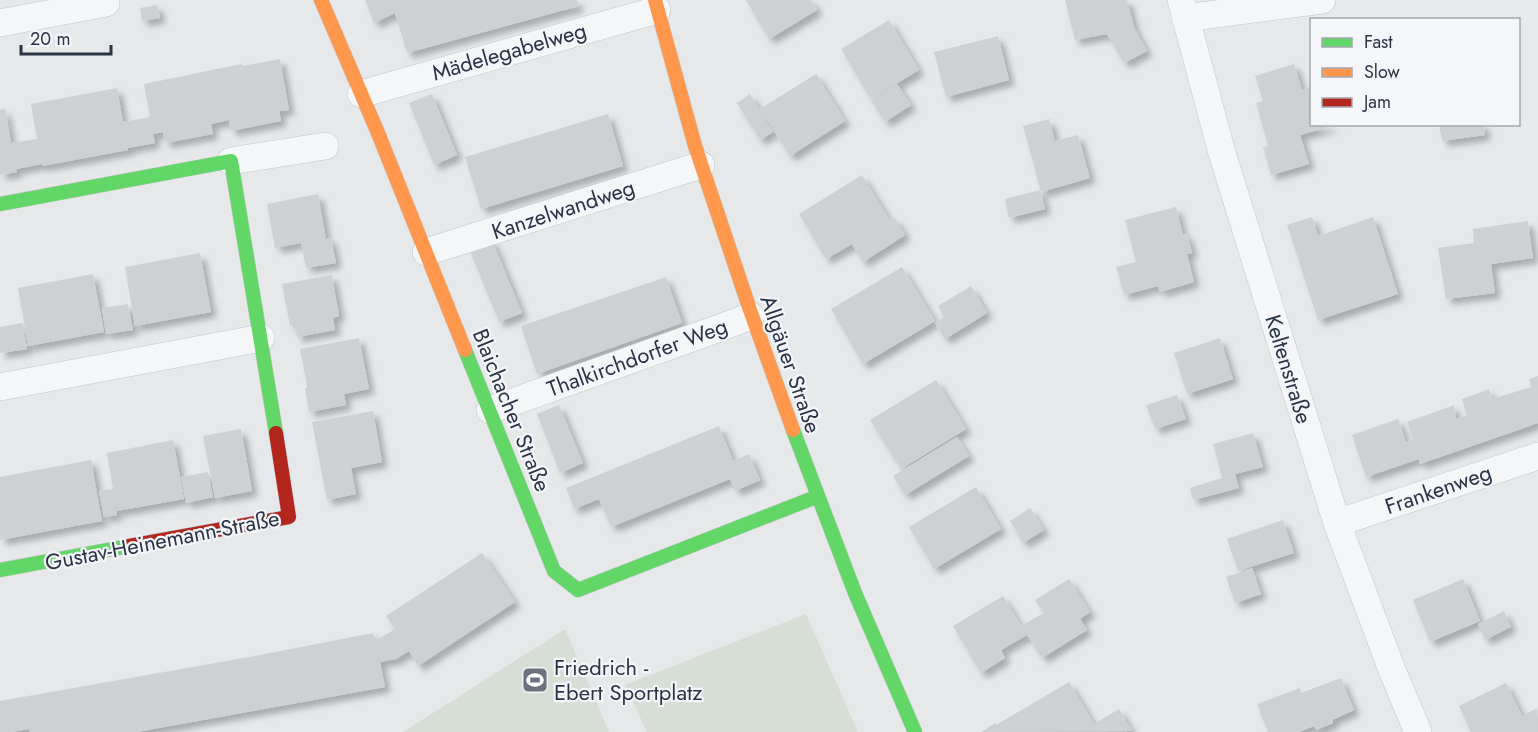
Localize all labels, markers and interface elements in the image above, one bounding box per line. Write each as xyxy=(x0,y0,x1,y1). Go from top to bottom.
street label: Mädelegabelweg xyxy=(428,14,590,88)
scale bar xyxy=(21,18,111,56)
legend xyxy=(1310,18,1520,126)
text: 20 m xyxy=(30,26,70,52)
text: Fast xyxy=(1364,29,1393,55)
text: Slow xyxy=(1364,59,1401,85)
text: Jam xyxy=(1362,89,1391,115)
street label: Kanzelwandweg xyxy=(487,171,639,247)
street label: Allgäuer Straße xyxy=(752,291,830,437)
street label: Thalkirchdorfer Weg xyxy=(542,309,732,405)
street label: Keltenstraße xyxy=(1257,311,1321,427)
street label: Blaichacher Straße xyxy=(465,324,559,496)
street label: Frankenweg xyxy=(1380,456,1496,522)
street label: Gustav-Heinemann-Straße xyxy=(42,502,282,578)
place label: Friedrich - Ebert Sportplatz xyxy=(554,651,702,708)
sports icon: Friedrich - Ebert Sportplatz xyxy=(520,665,550,695)

